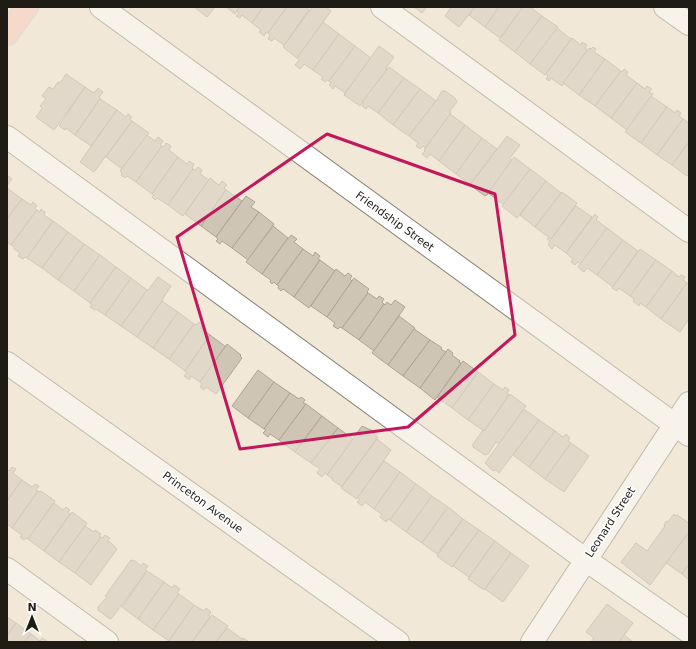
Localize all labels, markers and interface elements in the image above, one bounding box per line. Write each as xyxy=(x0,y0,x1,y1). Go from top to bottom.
street label: Friendship Street xyxy=(353,189,437,255)
street label: Princeton Avenue xyxy=(160,469,246,536)
street label: Leonard Street xyxy=(583,484,638,560)
north arrow xyxy=(12,597,52,637)
text: N xyxy=(27,601,37,614)

